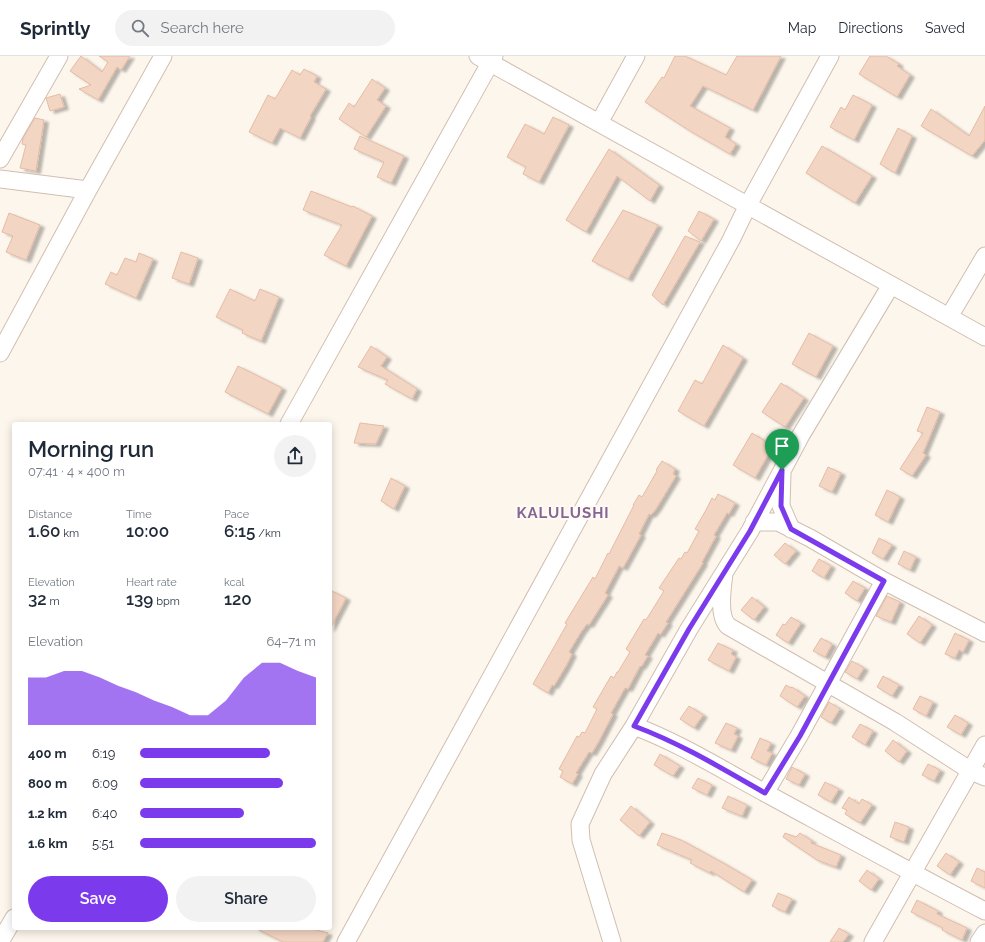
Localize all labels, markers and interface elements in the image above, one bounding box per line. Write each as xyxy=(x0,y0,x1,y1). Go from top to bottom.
search box xyxy=(115,10,395,46)
text: Sprintly xyxy=(20,17,91,39)
icon: search xyxy=(129,17,151,39)
text: Search here xyxy=(161,19,244,37)
text: Map xyxy=(788,20,816,36)
text: Directions xyxy=(838,20,903,36)
text: Saved xyxy=(925,20,965,36)
pin xyxy=(765,429,799,470)
button: share xyxy=(274,435,316,477)
icon: arrive xyxy=(771,435,793,457)
text: Morning run xyxy=(28,436,154,462)
text: 07:41 · 4 × 400 m xyxy=(28,464,125,479)
district label: KALULUSHI xyxy=(516,504,610,522)
text: Distance xyxy=(28,508,72,521)
text: Time xyxy=(126,508,152,521)
text: Pace xyxy=(224,508,249,521)
text: 1.60 xyxy=(28,521,60,541)
text: 10:00 xyxy=(126,521,169,541)
text: 6:15 xyxy=(224,521,255,541)
text: km xyxy=(60,527,79,540)
text: /km xyxy=(255,527,281,540)
text: Elevation xyxy=(28,576,75,589)
text: Heart rate xyxy=(126,576,177,589)
text: kcal xyxy=(224,576,245,589)
text: 32 xyxy=(28,589,47,609)
text: 139 xyxy=(126,589,153,609)
text: 120 xyxy=(224,589,252,609)
text: m xyxy=(47,595,60,608)
text: bpm xyxy=(153,595,180,608)
text: Elevation xyxy=(28,634,83,649)
text: 64–71 m xyxy=(266,634,316,649)
text: 400 m xyxy=(28,746,67,761)
text: 6:19 xyxy=(92,746,115,761)
text: 800 m xyxy=(28,776,67,791)
text: 6:09 xyxy=(92,776,118,791)
text: 1.2 km xyxy=(28,806,67,821)
text: 6:40 xyxy=(92,806,117,821)
text: 1.6 km xyxy=(28,836,68,851)
text: 5:51 xyxy=(92,836,114,851)
button: Save xyxy=(28,876,168,922)
button: Share xyxy=(176,876,316,922)

